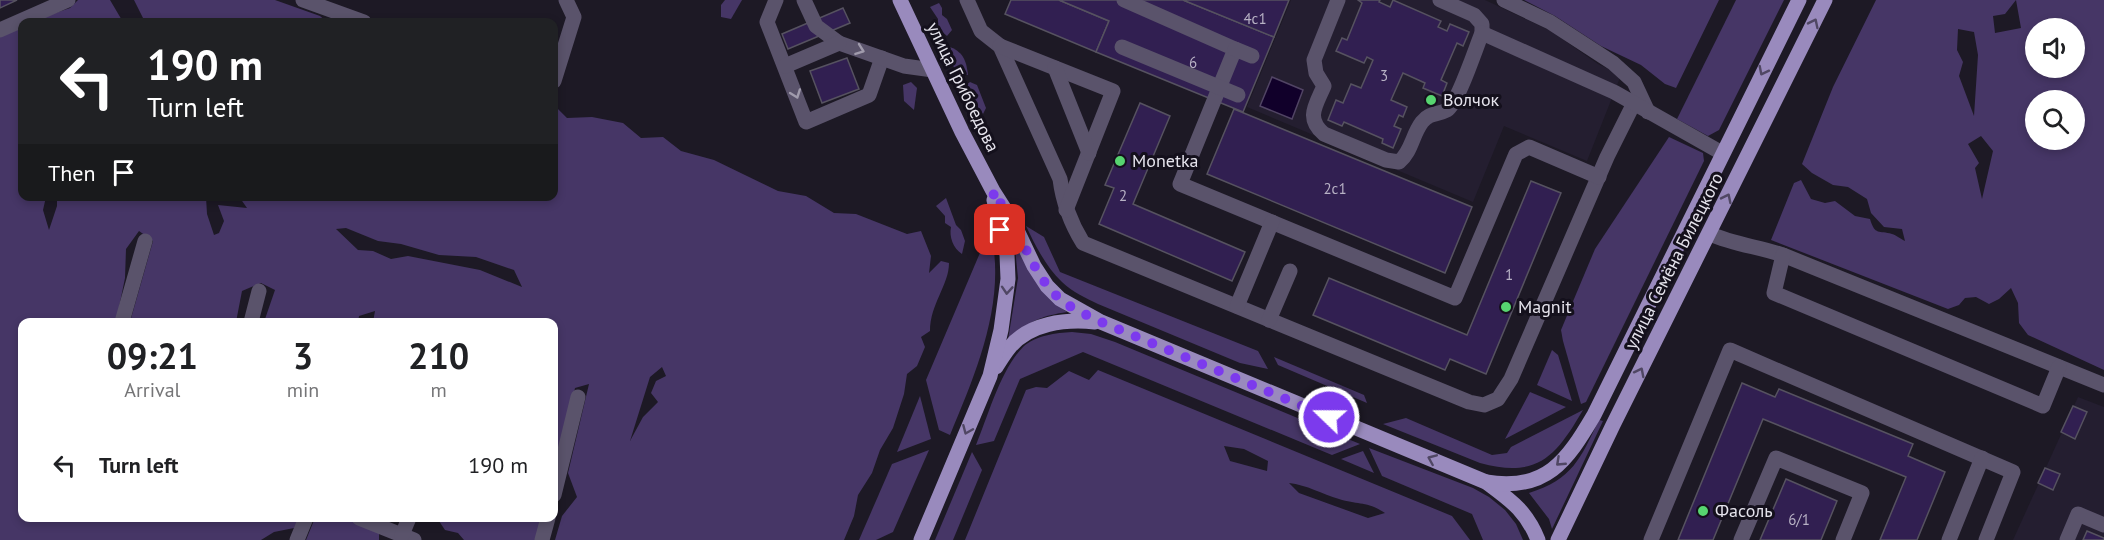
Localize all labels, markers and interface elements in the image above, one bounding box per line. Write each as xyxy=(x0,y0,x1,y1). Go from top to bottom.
house number: 4с1 xyxy=(1243,9,1267,28)
street label: улица Грибоедова xyxy=(922,18,1005,155)
map controls xyxy=(2025,18,2085,150)
button: sound xyxy=(2025,18,2085,78)
one-way arrow xyxy=(1806,19,1818,30)
text: 190 m xyxy=(147,37,263,92)
icon: left xyxy=(48,42,126,120)
one-way arrow xyxy=(854,43,865,56)
house number: 6 xyxy=(1189,53,1197,72)
one-way arrow xyxy=(1759,65,1770,75)
house number: 3 xyxy=(1380,66,1388,85)
one-way arrow xyxy=(788,88,801,98)
place label: Волчок xyxy=(1443,88,1500,111)
text: Turn left xyxy=(147,90,244,124)
button: search xyxy=(2025,90,2085,150)
marker: Волчок xyxy=(1424,93,1438,107)
place label: Monetka xyxy=(1132,149,1199,172)
marker: Monetka xyxy=(1113,154,1127,168)
icon: arrive xyxy=(107,156,140,189)
text: Then xyxy=(48,159,95,187)
street label: улица Семёна Билецкого xyxy=(1619,168,1728,353)
house number: 2с1 xyxy=(1323,179,1347,198)
house number: 2 xyxy=(1119,186,1127,205)
one-way arrow xyxy=(1720,194,1732,205)
pin xyxy=(974,204,1025,255)
icon: arrive xyxy=(983,213,1016,246)
house number: 1 xyxy=(1505,265,1513,284)
one-way arrow xyxy=(1001,285,1014,294)
place label: Magnit xyxy=(1518,295,1572,318)
marker: Magnit xyxy=(1499,300,1513,314)
text: 09:21 xyxy=(107,332,198,379)
text: 3 xyxy=(293,332,313,379)
text: 210 xyxy=(408,332,469,379)
one-way arrow xyxy=(1633,368,1644,379)
text: Arrival xyxy=(124,377,180,403)
text: min xyxy=(287,377,319,403)
text: m xyxy=(431,377,447,403)
position arrow xyxy=(1297,385,1361,449)
one-way arrow xyxy=(962,423,974,434)
icon: left xyxy=(48,449,81,482)
text: Turn left xyxy=(99,451,179,479)
text: 190 m xyxy=(468,451,528,479)
one-way arrow xyxy=(1427,454,1438,466)
one-way arrow xyxy=(1557,455,1567,466)
place label: Фасоль xyxy=(1715,499,1773,522)
marker: Фасоль xyxy=(1696,504,1710,518)
house number: 6/1 xyxy=(1788,510,1810,529)

